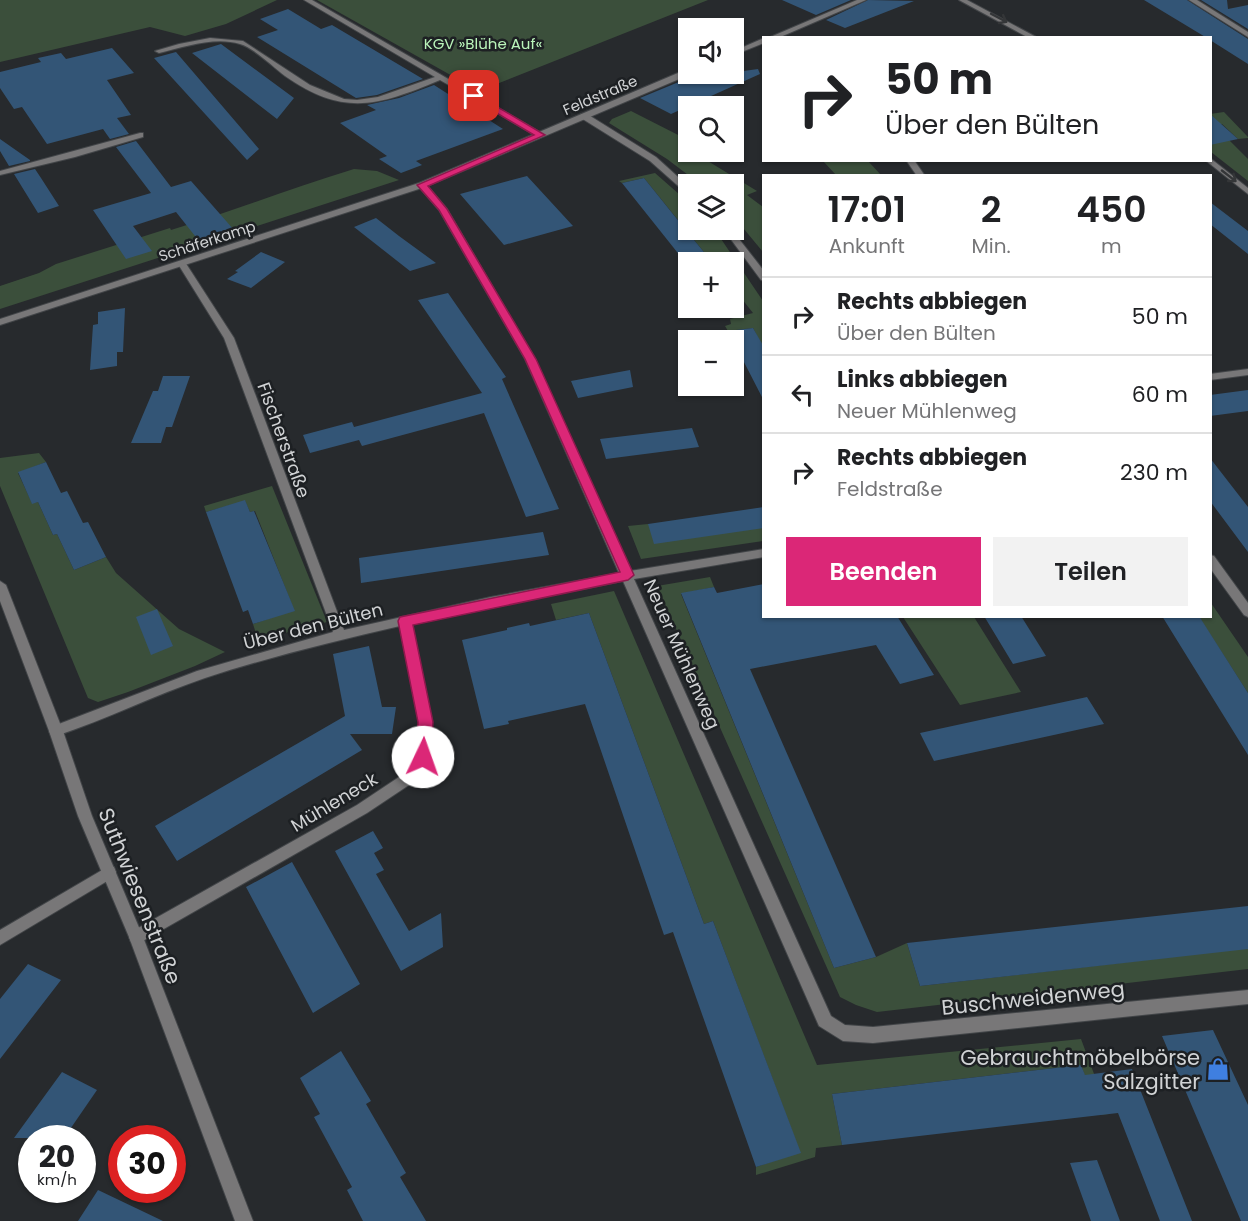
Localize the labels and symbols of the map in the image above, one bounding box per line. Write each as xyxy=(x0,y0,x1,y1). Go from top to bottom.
one-way arrow xyxy=(989,13,1007,24)
park label: KGV »Blühe Auf« xyxy=(424,33,542,54)
pin xyxy=(448,70,499,121)
street label: Feldstraße xyxy=(559,70,641,120)
one-way arrow xyxy=(1220,170,1236,183)
street label: Schäferkamp xyxy=(156,215,258,267)
street label: Fischerstraße xyxy=(251,379,317,501)
street label: Neuer Mühlenweg xyxy=(638,575,726,733)
street label: Über den Bülten xyxy=(241,597,385,655)
position arrow xyxy=(391,725,455,789)
street label: Mühleneck xyxy=(286,766,383,838)
street label: Suthwiesenstraße xyxy=(91,804,189,988)
street label: Buschweidenweg xyxy=(940,974,1126,1022)
place label: Gebrauchtmöbelbörse Salzgitter xyxy=(960,1043,1200,1096)
shop icon: Gebrauchtmöbelbörse Salzgitter xyxy=(1205,1056,1231,1082)
speed limit sign: 30 xyxy=(108,1125,186,1203)

